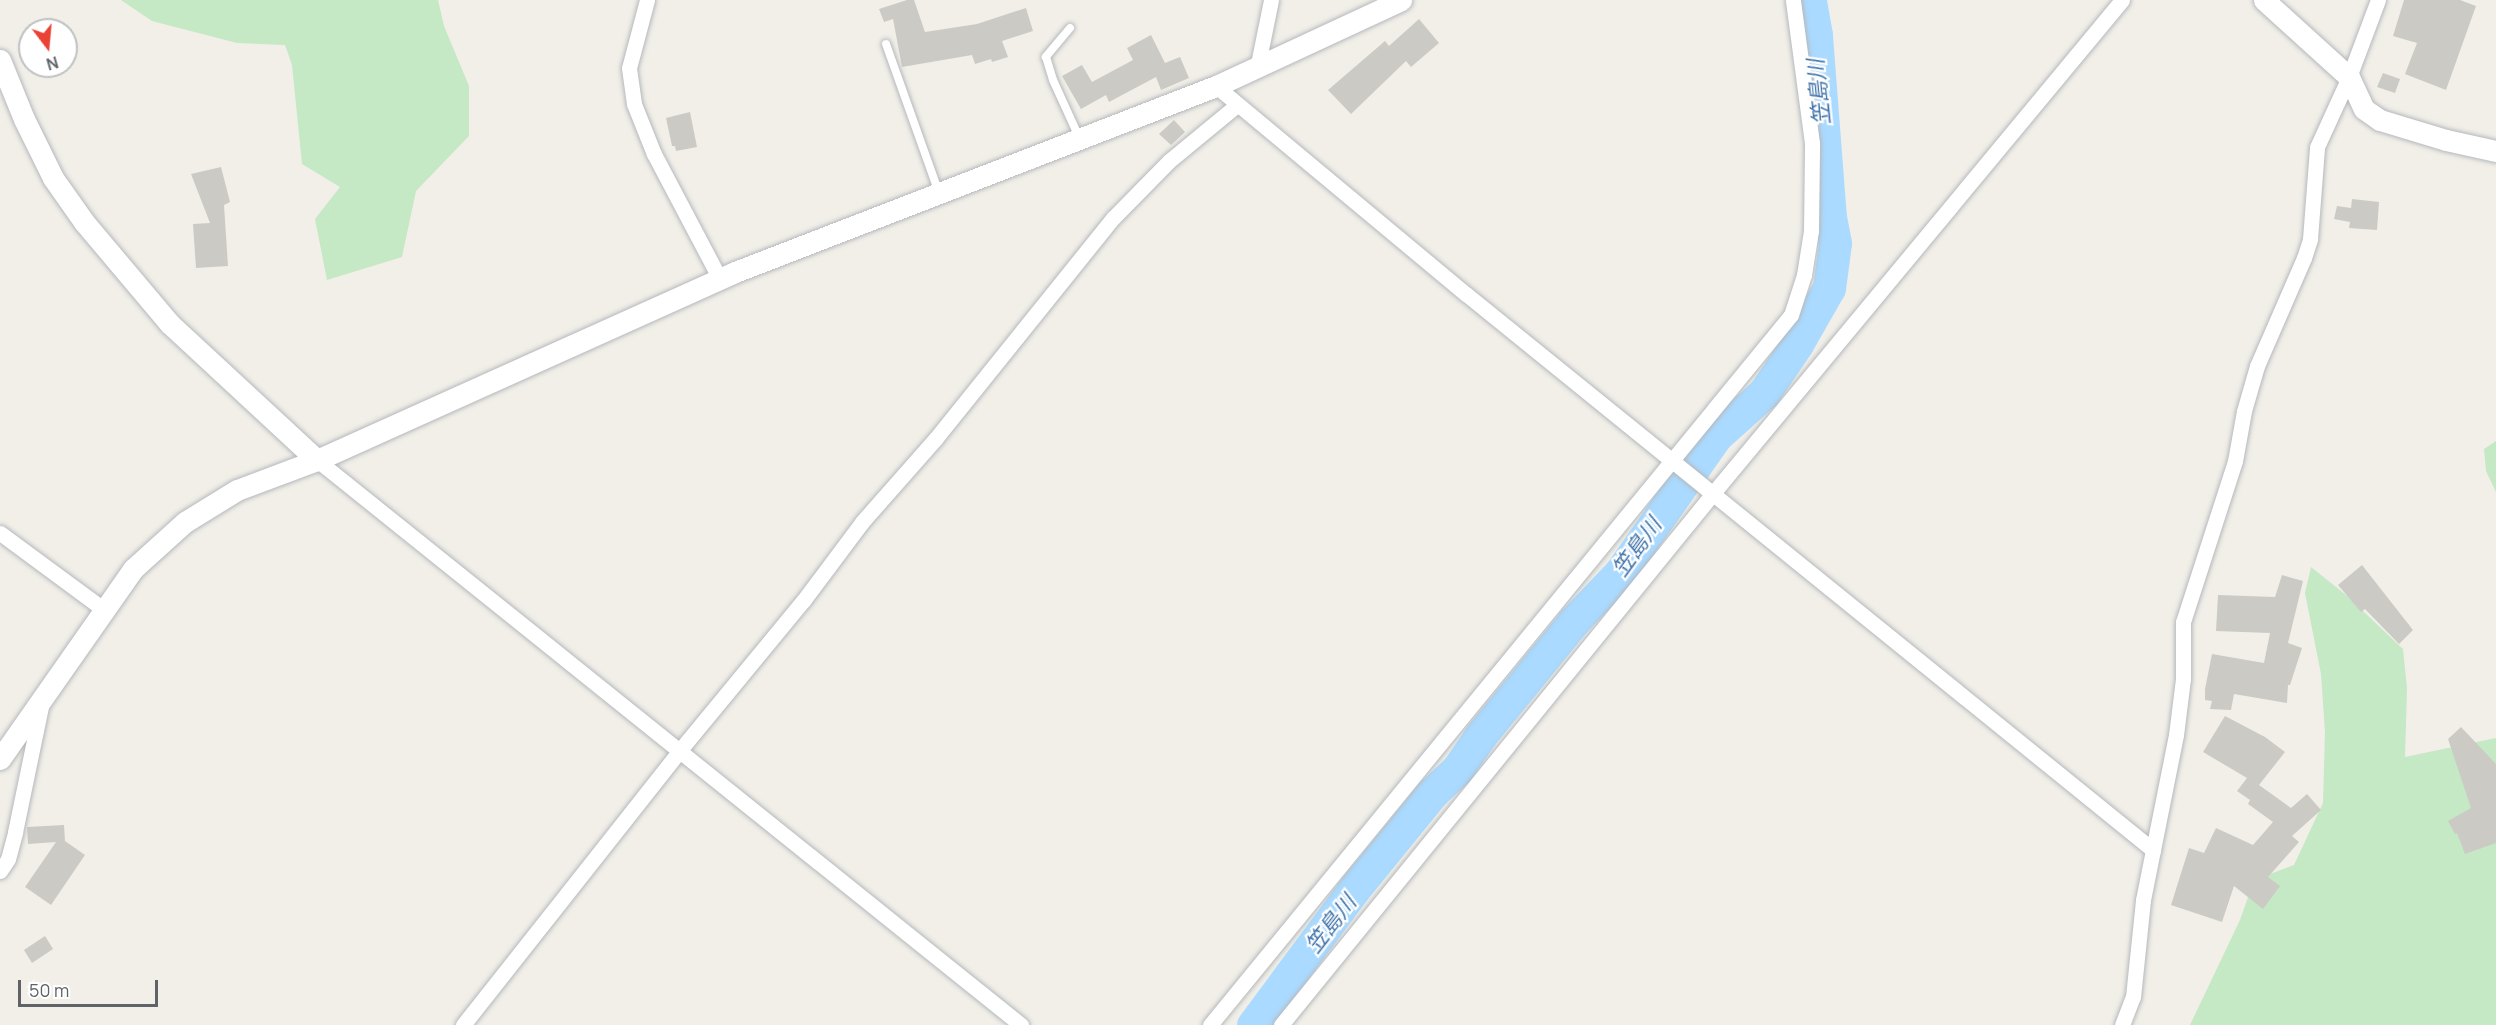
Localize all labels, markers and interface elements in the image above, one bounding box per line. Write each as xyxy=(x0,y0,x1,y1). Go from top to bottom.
north arrow xyxy=(18,18,78,78)
text: N xyxy=(44,51,61,76)
water label: 笠島川 xyxy=(1802,58,1836,126)
water label: 笠島川 xyxy=(1607,513,1667,581)
water label: 笠島川 xyxy=(1300,890,1362,958)
scale bar xyxy=(21,968,160,1006)
text: 50 m xyxy=(29,978,69,1002)

